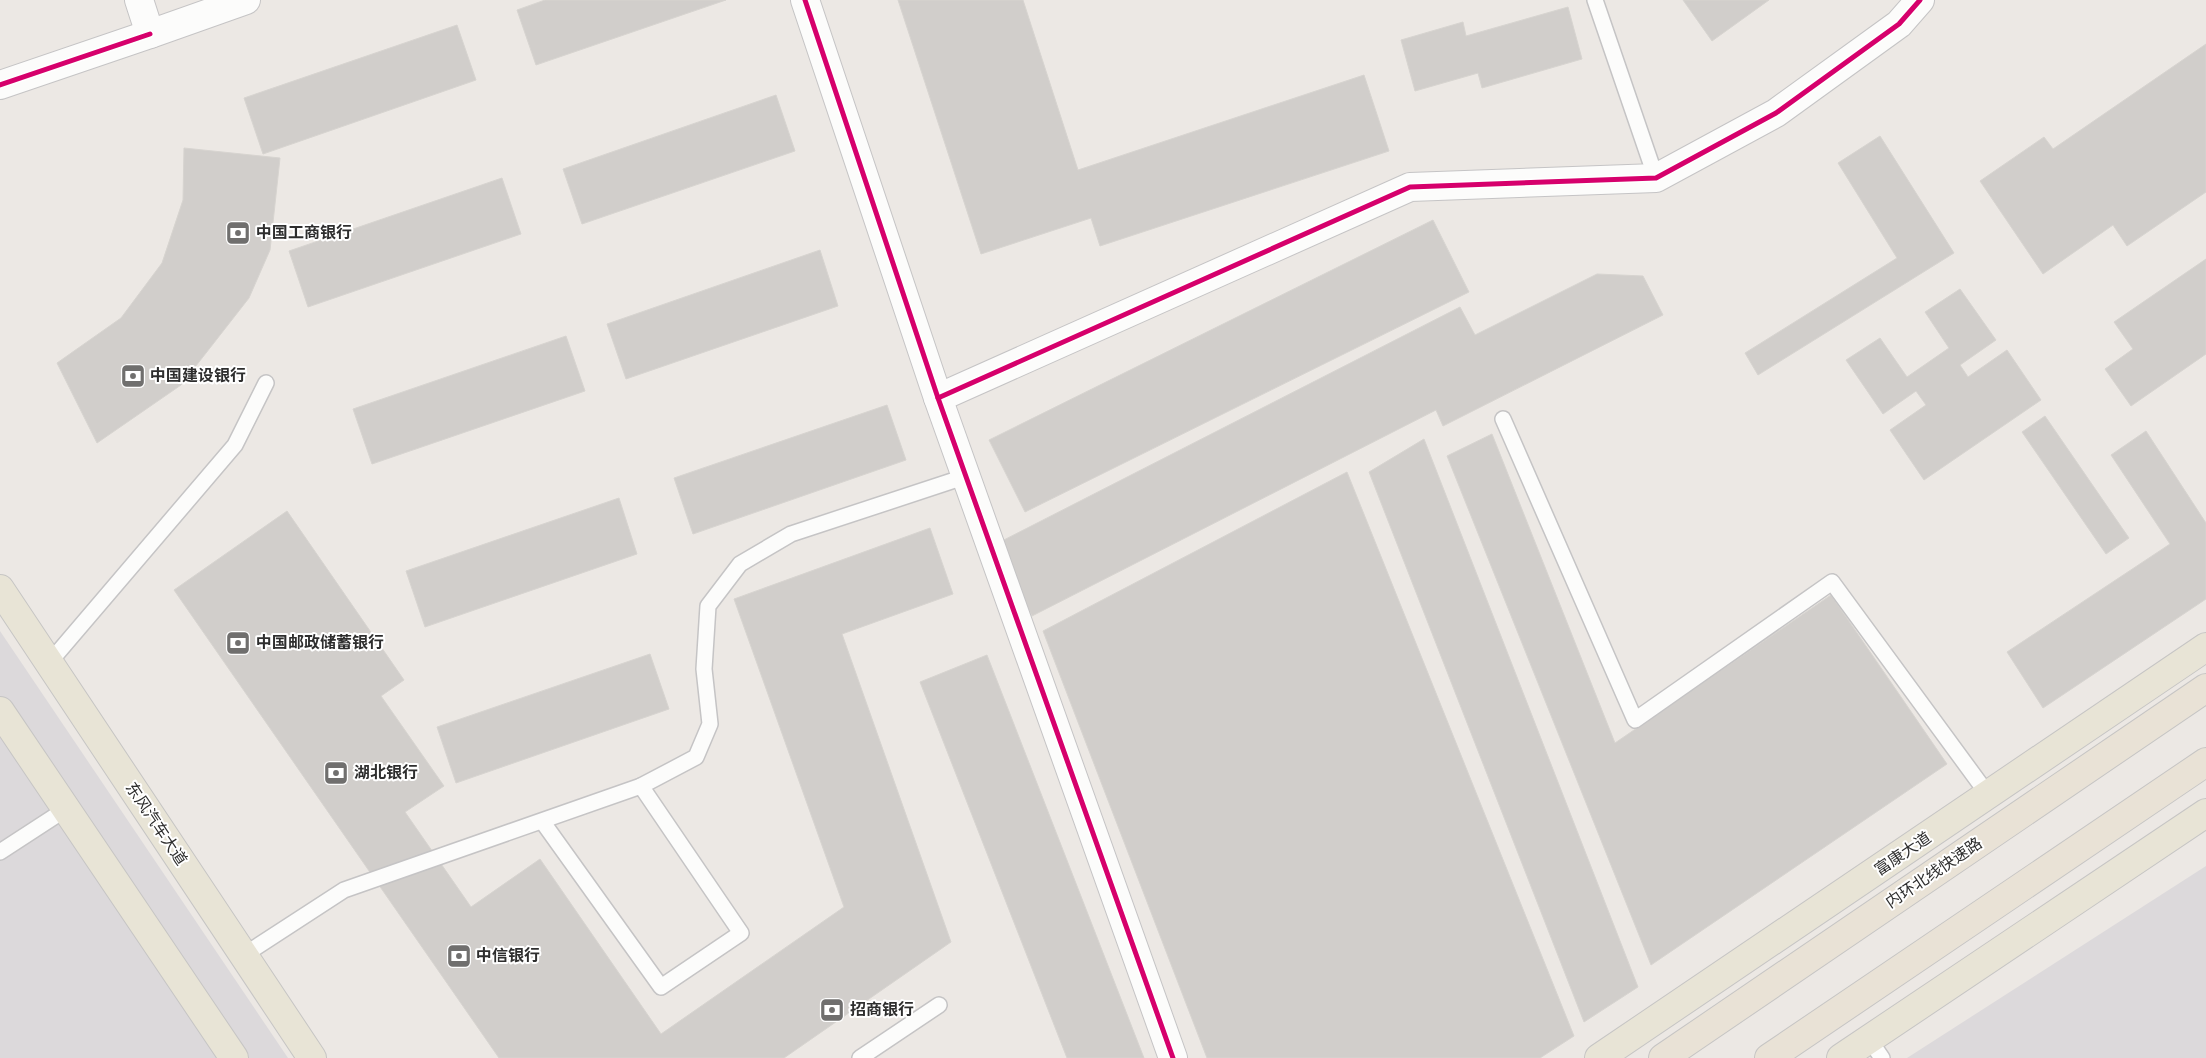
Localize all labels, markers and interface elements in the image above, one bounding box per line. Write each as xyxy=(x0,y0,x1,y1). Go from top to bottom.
bank icon: 中国工商银行 xyxy=(225,220,251,246)
place label: 中国工商银行 xyxy=(256,222,352,244)
bank icon: 中国建设银行 xyxy=(120,363,146,389)
place label: 中国建设银行 xyxy=(150,365,246,387)
bank icon: 中国邮政储蓄银行 xyxy=(225,630,251,656)
place label: 中国邮政储蓄银行 xyxy=(256,632,384,654)
bank icon: 湖北银行 xyxy=(323,760,349,786)
place label: 湖北银行 xyxy=(354,762,418,784)
street label: 东风汽车大道 xyxy=(120,778,192,870)
street label: 富康大道 xyxy=(1870,827,1936,881)
street label: 内环北线快速路 xyxy=(1881,833,1987,913)
bank icon: 中信银行 xyxy=(446,943,472,969)
place label: 中信银行 xyxy=(476,945,540,967)
bank icon: 招商银行 xyxy=(819,997,845,1023)
place label: 招商银行 xyxy=(850,999,914,1021)

